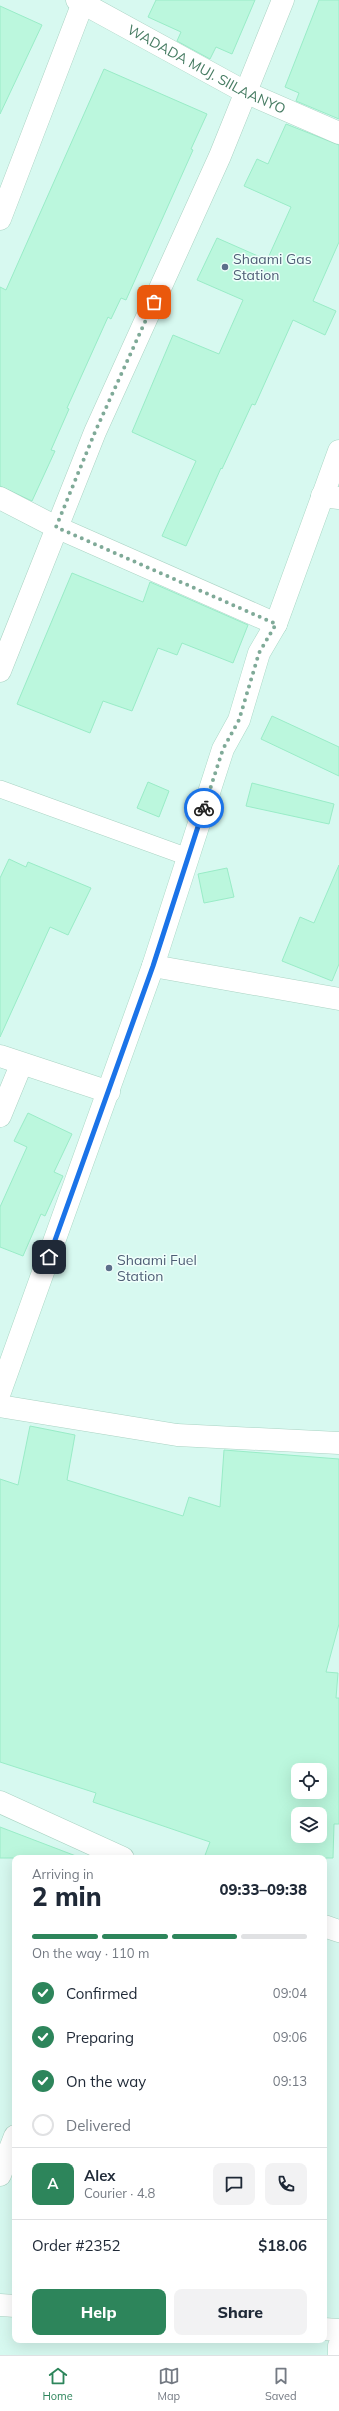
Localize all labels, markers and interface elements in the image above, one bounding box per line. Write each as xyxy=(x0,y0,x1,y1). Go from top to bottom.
street label: WADADA MUJ. SIILAANYO xyxy=(124,20,289,118)
place label: Shaami Gas Station xyxy=(233,250,312,284)
marker: Shaami Gas Station xyxy=(220,262,230,272)
pin xyxy=(137,285,171,319)
icon: bag xyxy=(143,291,165,313)
courier xyxy=(184,788,224,828)
icon: bike xyxy=(193,797,215,819)
pin xyxy=(32,1240,66,1274)
icon: home xyxy=(38,1246,60,1268)
place label: Shaami Fuel Station xyxy=(117,1251,197,1285)
marker: Shaami Fuel Station xyxy=(104,1263,114,1273)
map controls xyxy=(291,1763,327,1843)
button: locate xyxy=(291,1763,327,1799)
button: layers xyxy=(291,1807,327,1843)
text: Arriving in xyxy=(32,1866,94,1882)
text: 2 min xyxy=(32,1880,102,1913)
text: 09:33–09:38 xyxy=(220,1880,307,1899)
text: On the way · 110 m xyxy=(32,1945,149,1961)
icon: check xyxy=(32,1982,54,2004)
text: Confirmed xyxy=(66,1984,137,2003)
text: 09:04 xyxy=(273,1985,307,2001)
icon: check xyxy=(32,2026,54,2048)
text: Preparing xyxy=(66,2028,134,2047)
text: 09:06 xyxy=(273,2029,307,2045)
icon: check xyxy=(32,2070,54,2092)
text: On the way xyxy=(66,2072,146,2091)
text: 09:13 xyxy=(273,2073,307,2089)
text: Delivered xyxy=(66,2116,131,2135)
button: chat xyxy=(213,2163,255,2205)
button: phone xyxy=(265,2163,307,2205)
text: Alex xyxy=(84,2166,116,2185)
text: A xyxy=(47,2174,59,2193)
text: Courier · 4.8 xyxy=(84,2185,155,2201)
text: Order #2352 xyxy=(32,2236,120,2255)
text: $18.06 xyxy=(258,2236,307,2255)
button: Help xyxy=(32,2289,166,2335)
button: Share xyxy=(174,2289,307,2335)
tab: Home xyxy=(42,2365,73,2403)
tab: Map xyxy=(157,2365,180,2403)
tab: Saved xyxy=(265,2365,297,2403)

